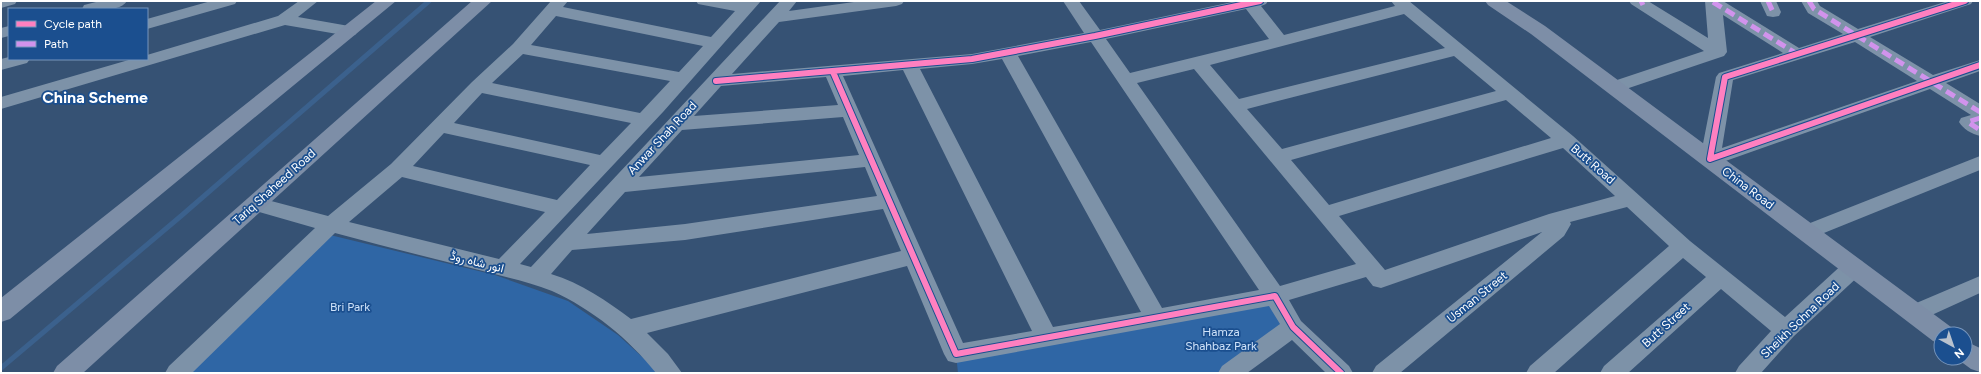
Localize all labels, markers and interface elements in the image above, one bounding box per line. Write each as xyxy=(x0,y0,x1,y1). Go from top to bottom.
legend xyxy=(8,8,148,60)
text: Cycle path xyxy=(44,17,102,31)
text: Path xyxy=(44,37,68,51)
district label: China Scheme xyxy=(42,88,148,107)
street label: Anwar Shah Road xyxy=(625,99,699,177)
street label: Butt Road xyxy=(1568,141,1618,187)
street label: Tariq Shaheed Road xyxy=(230,146,318,228)
street label: China Road xyxy=(1719,164,1777,212)
street label: انور شاہ روڈ xyxy=(448,249,505,276)
street label: Usman Street xyxy=(1444,268,1510,326)
street label: Sheikh Sohna Road xyxy=(1758,279,1842,361)
park label: Bri Park xyxy=(330,300,370,314)
street label: Butt Street xyxy=(1639,300,1693,350)
park label: Hamza Shahbaz Park xyxy=(1185,325,1257,353)
north arrow xyxy=(1933,326,1973,366)
text: N xyxy=(1952,346,1967,361)

